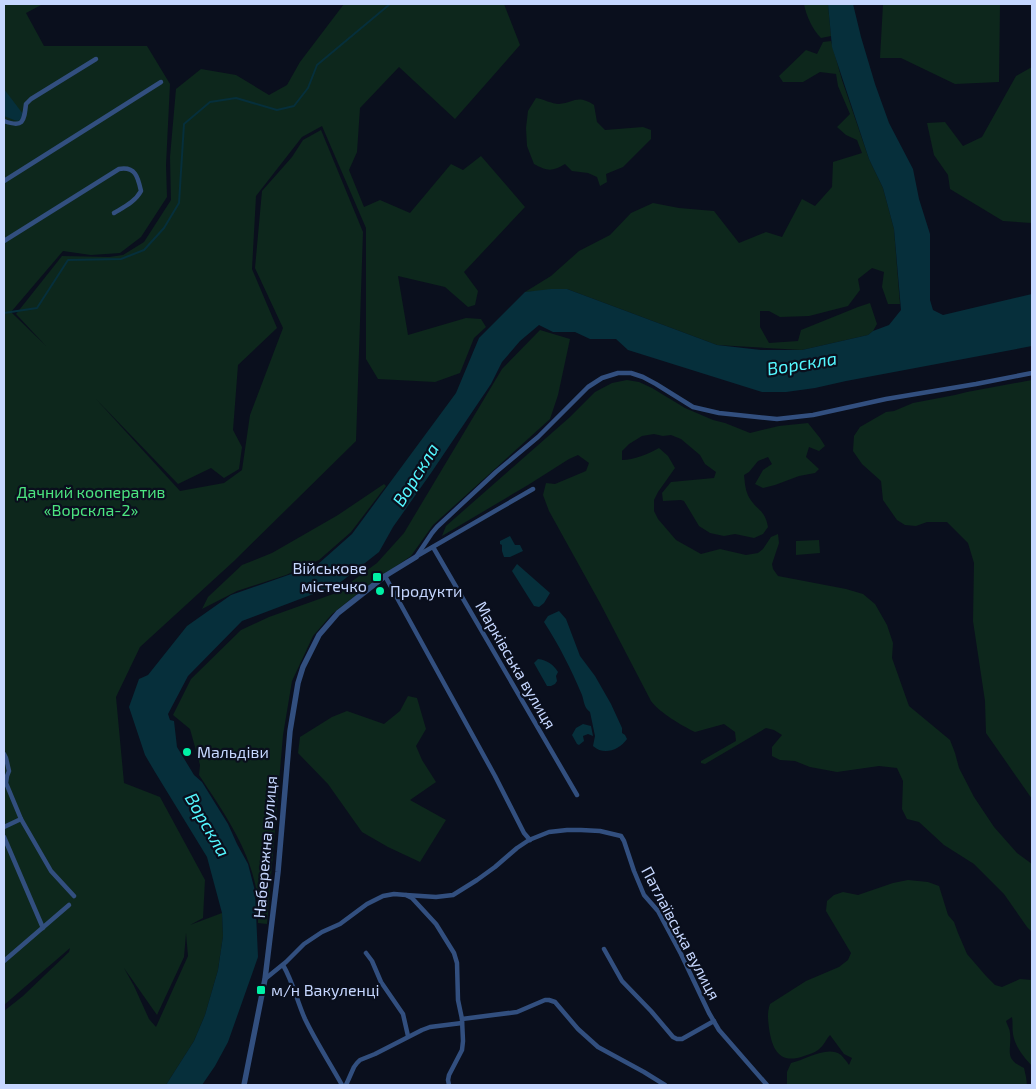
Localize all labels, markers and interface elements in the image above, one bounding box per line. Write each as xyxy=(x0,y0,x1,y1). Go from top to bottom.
water label: Ворскла xyxy=(765,347,838,379)
water label: Ворскла xyxy=(387,439,443,510)
park label: Дачний кооператив «Ворскла-2» xyxy=(17,482,165,519)
place label: Військове містечко xyxy=(292,558,367,595)
marker: Військове містечко xyxy=(371,571,383,583)
place label: Продукти xyxy=(390,581,463,601)
marker: Продукти xyxy=(374,585,386,597)
street label: Марківська вулиця xyxy=(471,598,561,732)
place label: Мальдіви xyxy=(197,742,269,761)
marker: Мальдіви xyxy=(181,746,193,758)
street label: Набережна вулиця xyxy=(249,775,281,919)
water label: Ворскла xyxy=(181,788,235,861)
street label: Патлаївська вулиця xyxy=(637,863,725,1003)
place label: м/н Вакуленці xyxy=(271,980,379,1000)
marker: м/н Вакуленці xyxy=(255,984,267,996)

